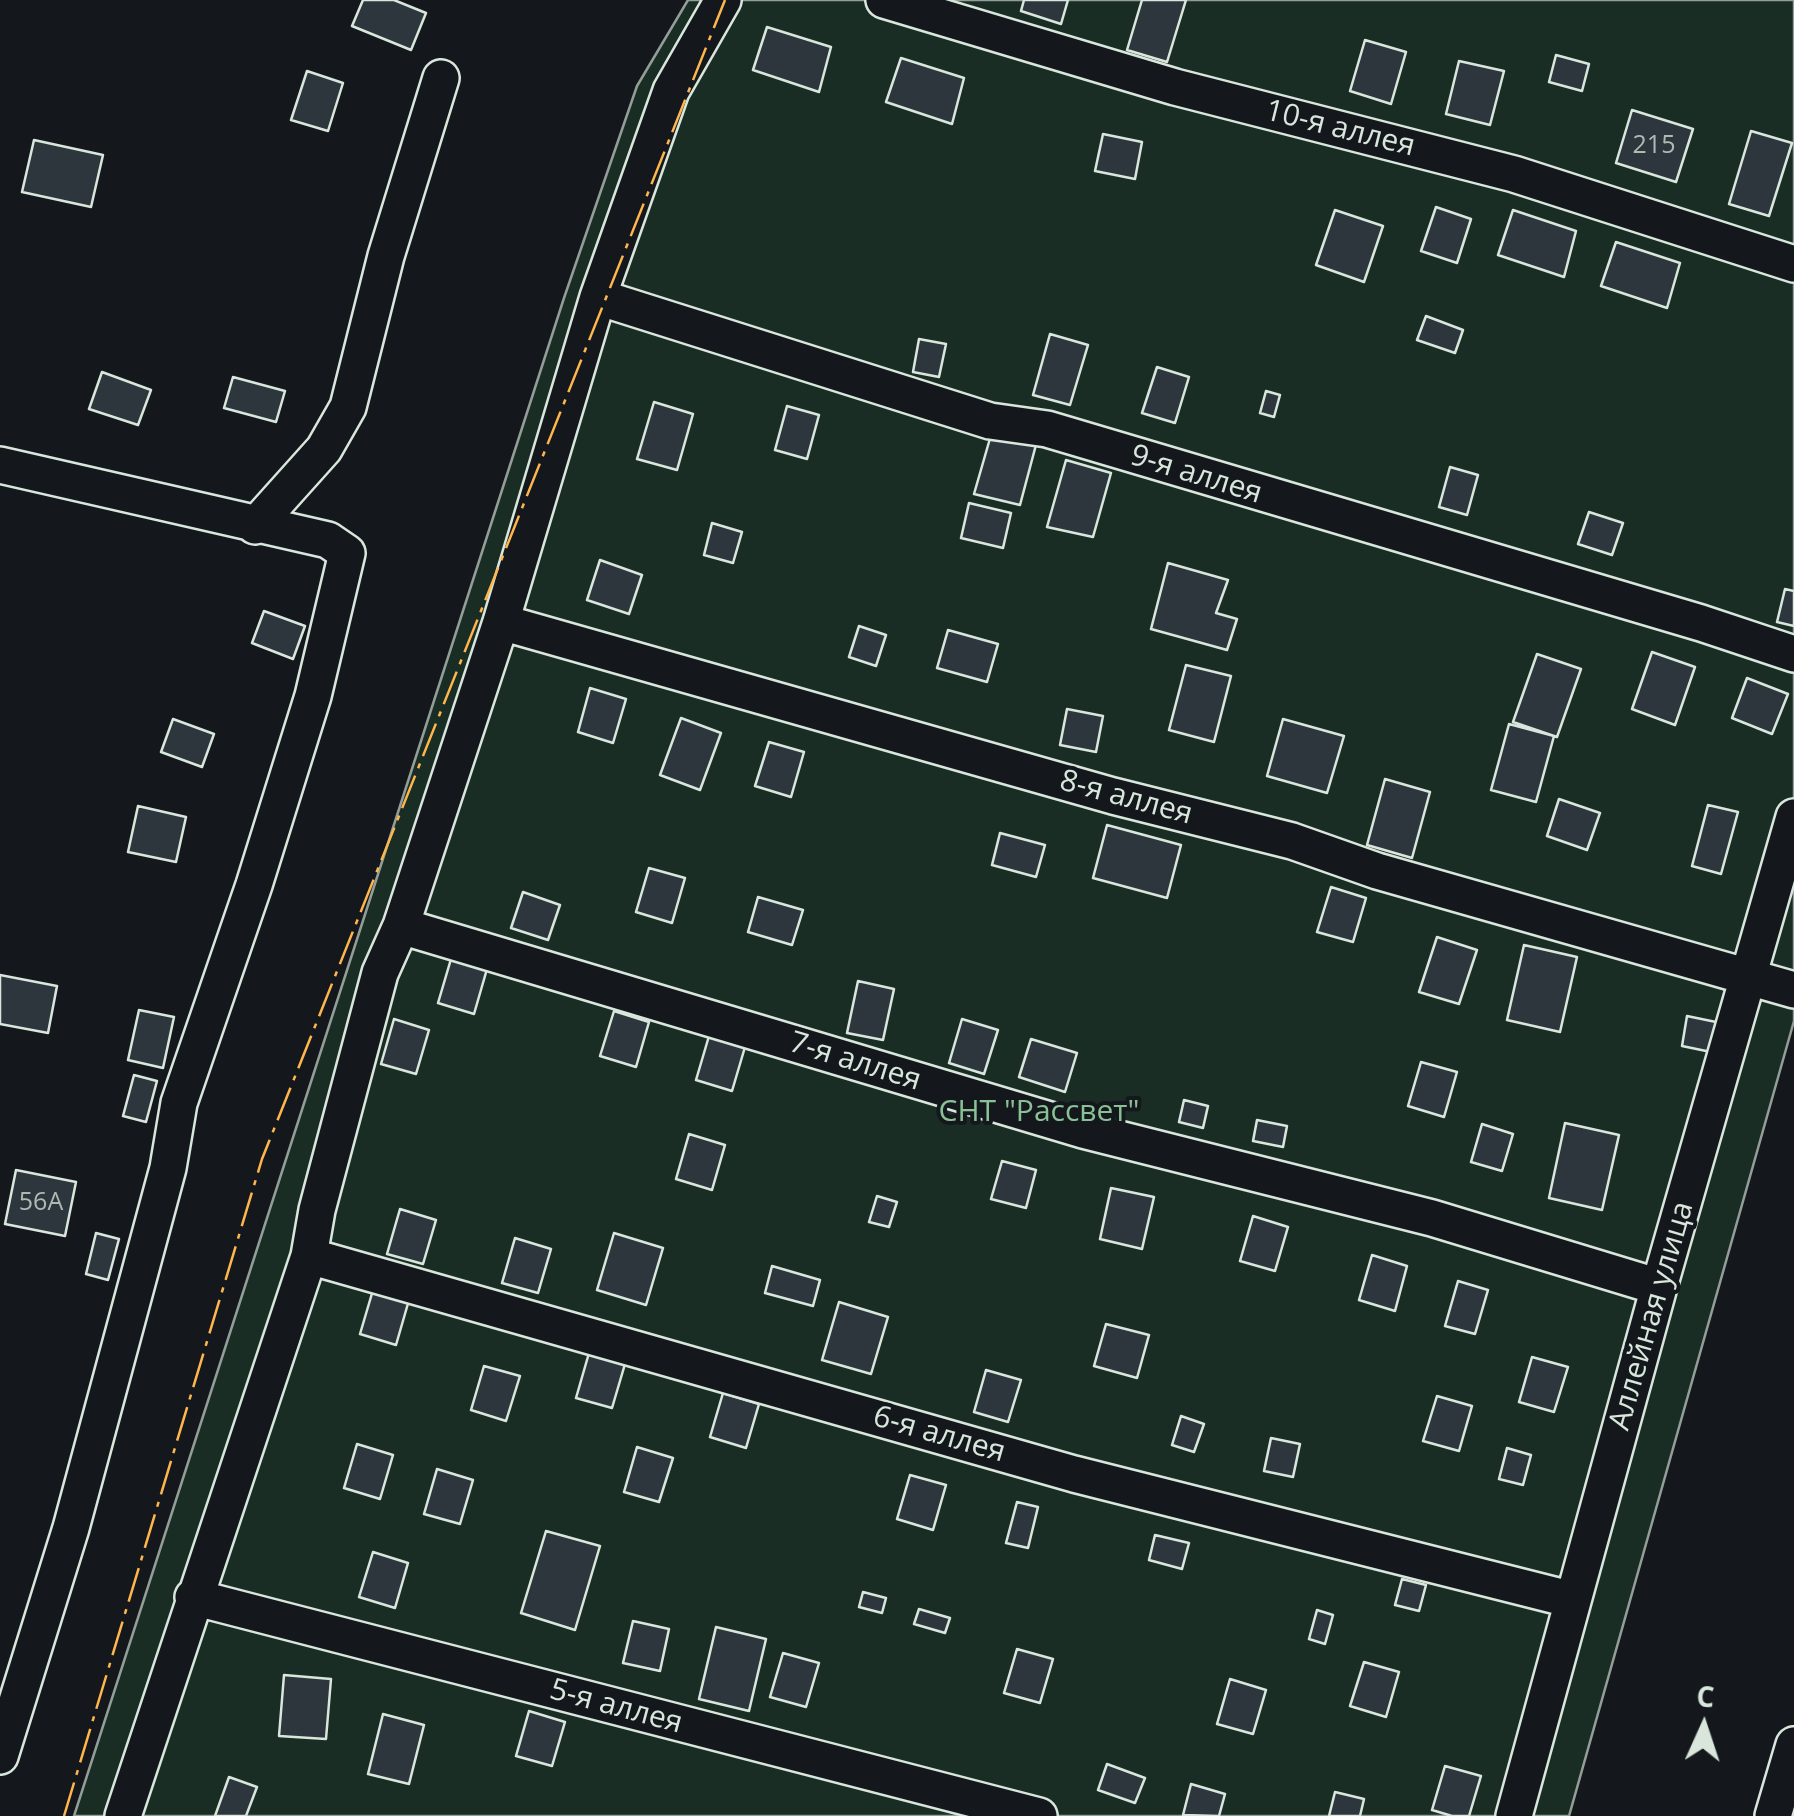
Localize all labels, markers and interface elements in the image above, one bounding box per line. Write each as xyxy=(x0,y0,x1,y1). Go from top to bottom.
street label: 10-я аллея xyxy=(1262,93,1418,165)
house number: 215 xyxy=(1633,131,1675,161)
street label: 9-я аллея xyxy=(1126,438,1266,512)
street label: 8-я аллея xyxy=(1056,763,1196,833)
street label: 7-я аллея xyxy=(785,1025,925,1099)
park label: СНТ "Рассвет" xyxy=(939,1094,1139,1130)
house number: 56А xyxy=(19,1188,63,1218)
street label: Аллейная улица xyxy=(1602,1198,1702,1434)
street label: 6-я аллея xyxy=(869,1399,1009,1471)
street label: 5-я аллея xyxy=(546,1672,686,1742)
north arrow xyxy=(1654,1676,1754,1776)
text: С xyxy=(1696,1677,1715,1715)

